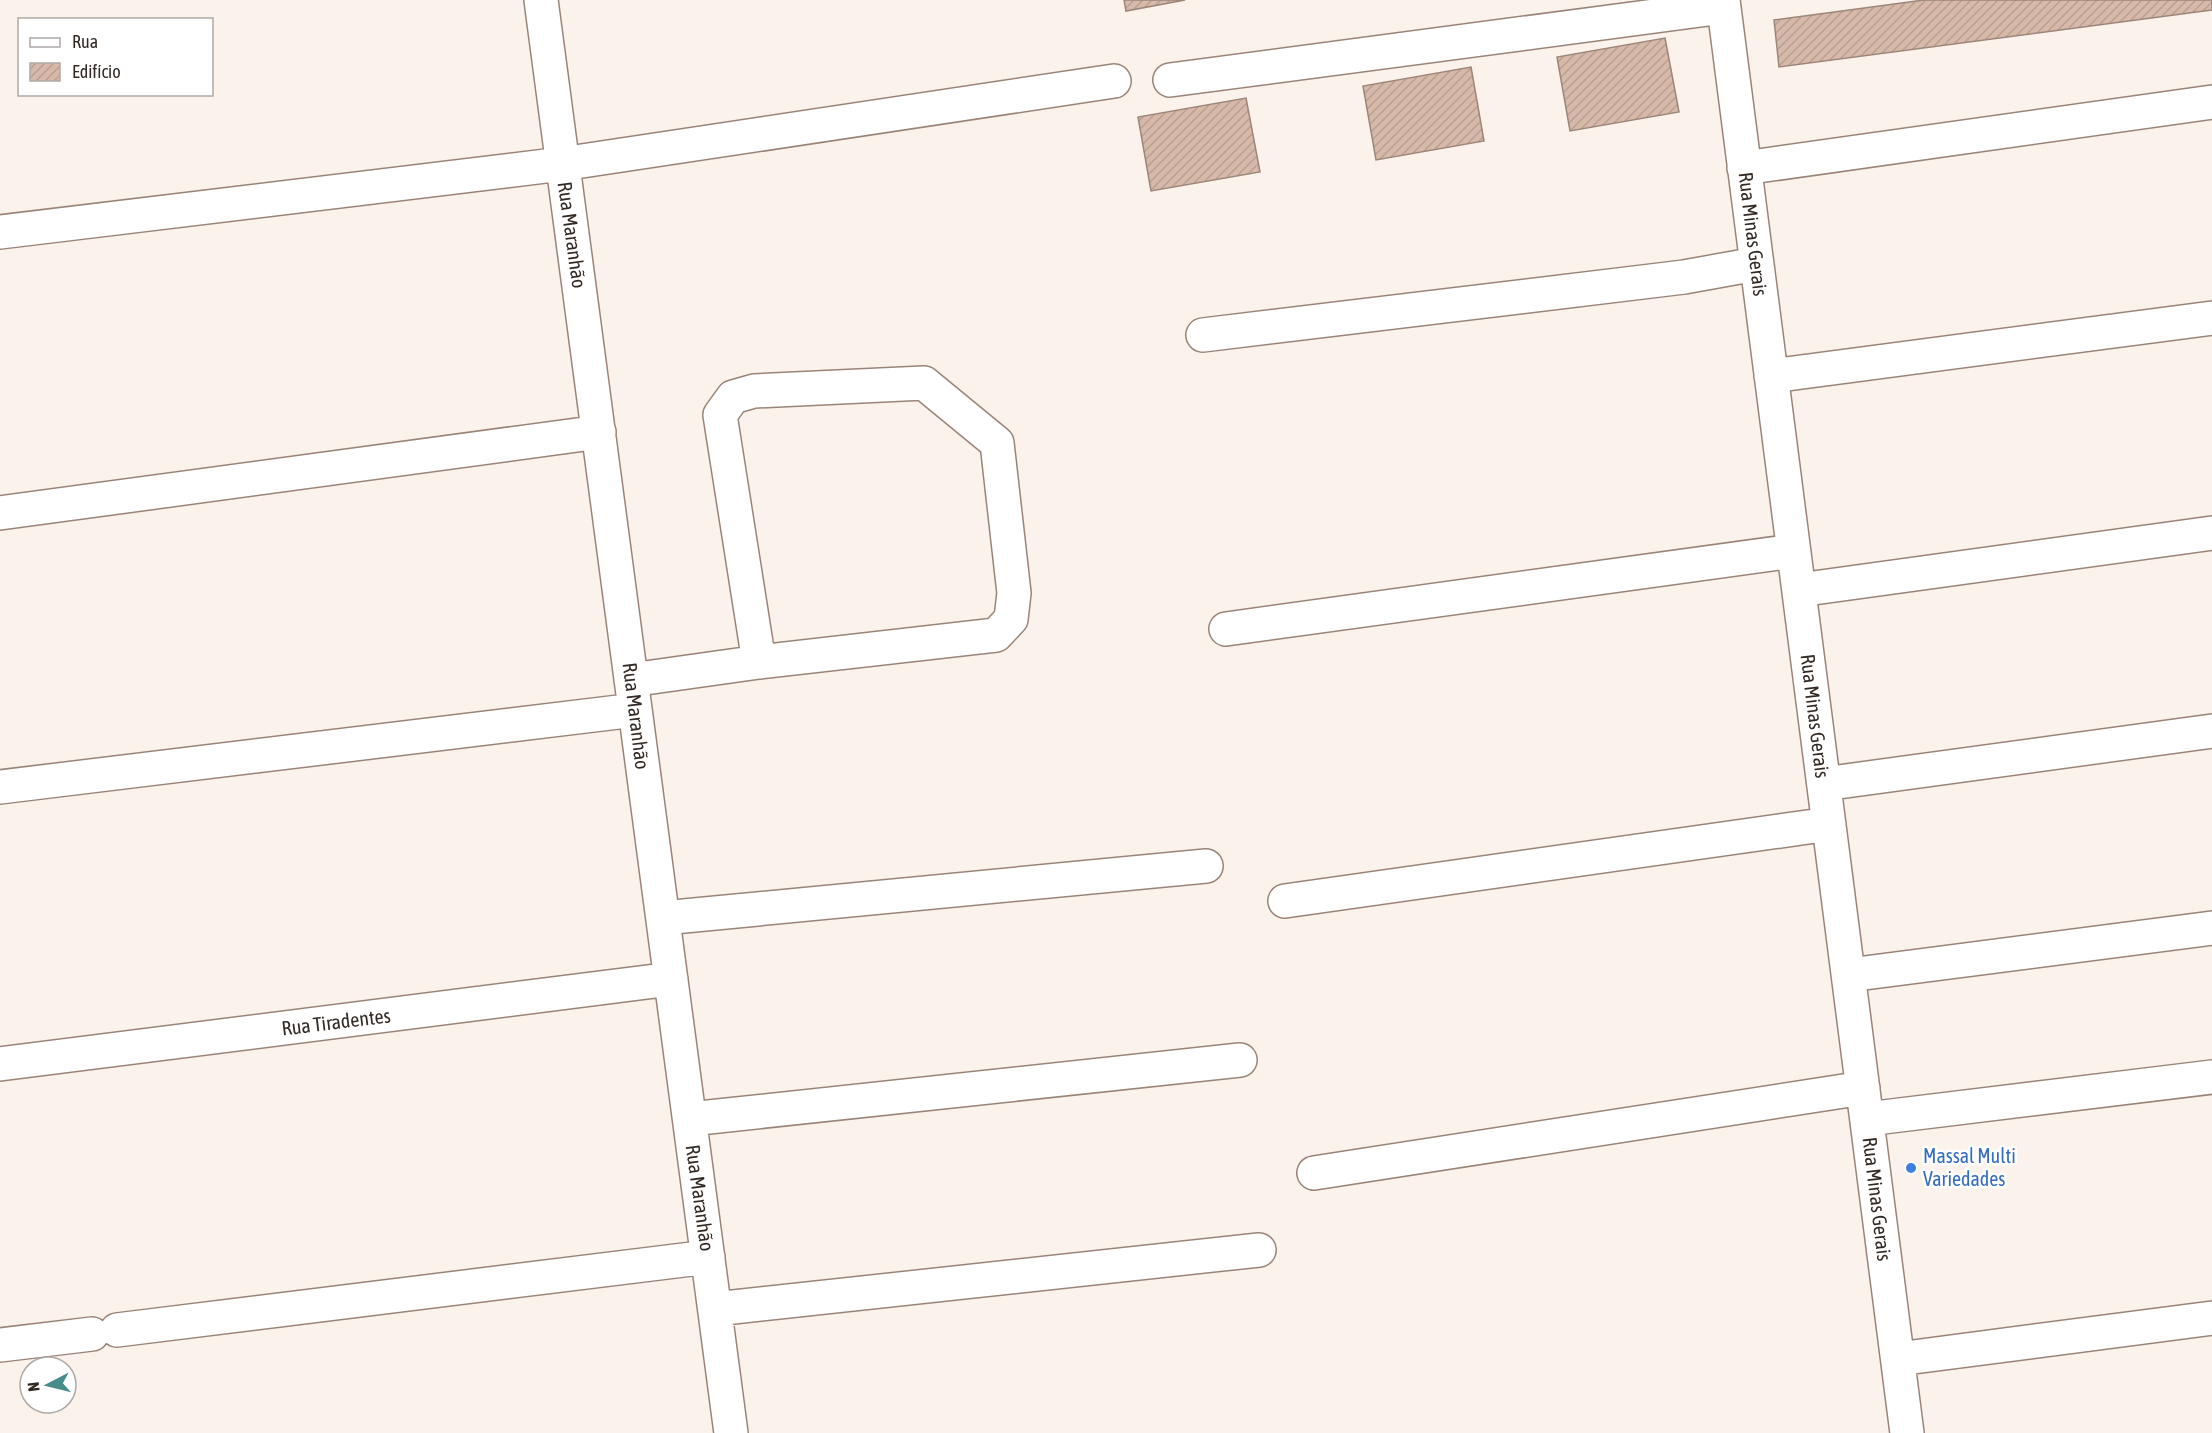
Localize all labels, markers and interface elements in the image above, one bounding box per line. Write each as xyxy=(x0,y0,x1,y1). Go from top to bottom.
legend xyxy=(18,18,213,96)
text: Rua xyxy=(72,31,98,52)
text: Edifício xyxy=(72,61,121,82)
street label: Rua Minas Gerais xyxy=(1734,171,1773,297)
street label: Rua Maranhão xyxy=(554,180,591,290)
street label: Rua Minas Gerais xyxy=(1796,653,1835,779)
street label: Rua Maranhão xyxy=(619,661,654,771)
street label: Rua Tiradentes xyxy=(280,1003,392,1040)
street label: Rua Minas Gerais xyxy=(1858,1136,1897,1262)
street label: Rua Maranhão xyxy=(682,1143,719,1253)
place label: Massal Multi Variedades xyxy=(1923,1144,2016,1190)
marker: Massal Multi Variedades xyxy=(1904,1161,1918,1175)
north arrow xyxy=(18,1355,78,1415)
text: N xyxy=(24,1381,43,1393)

